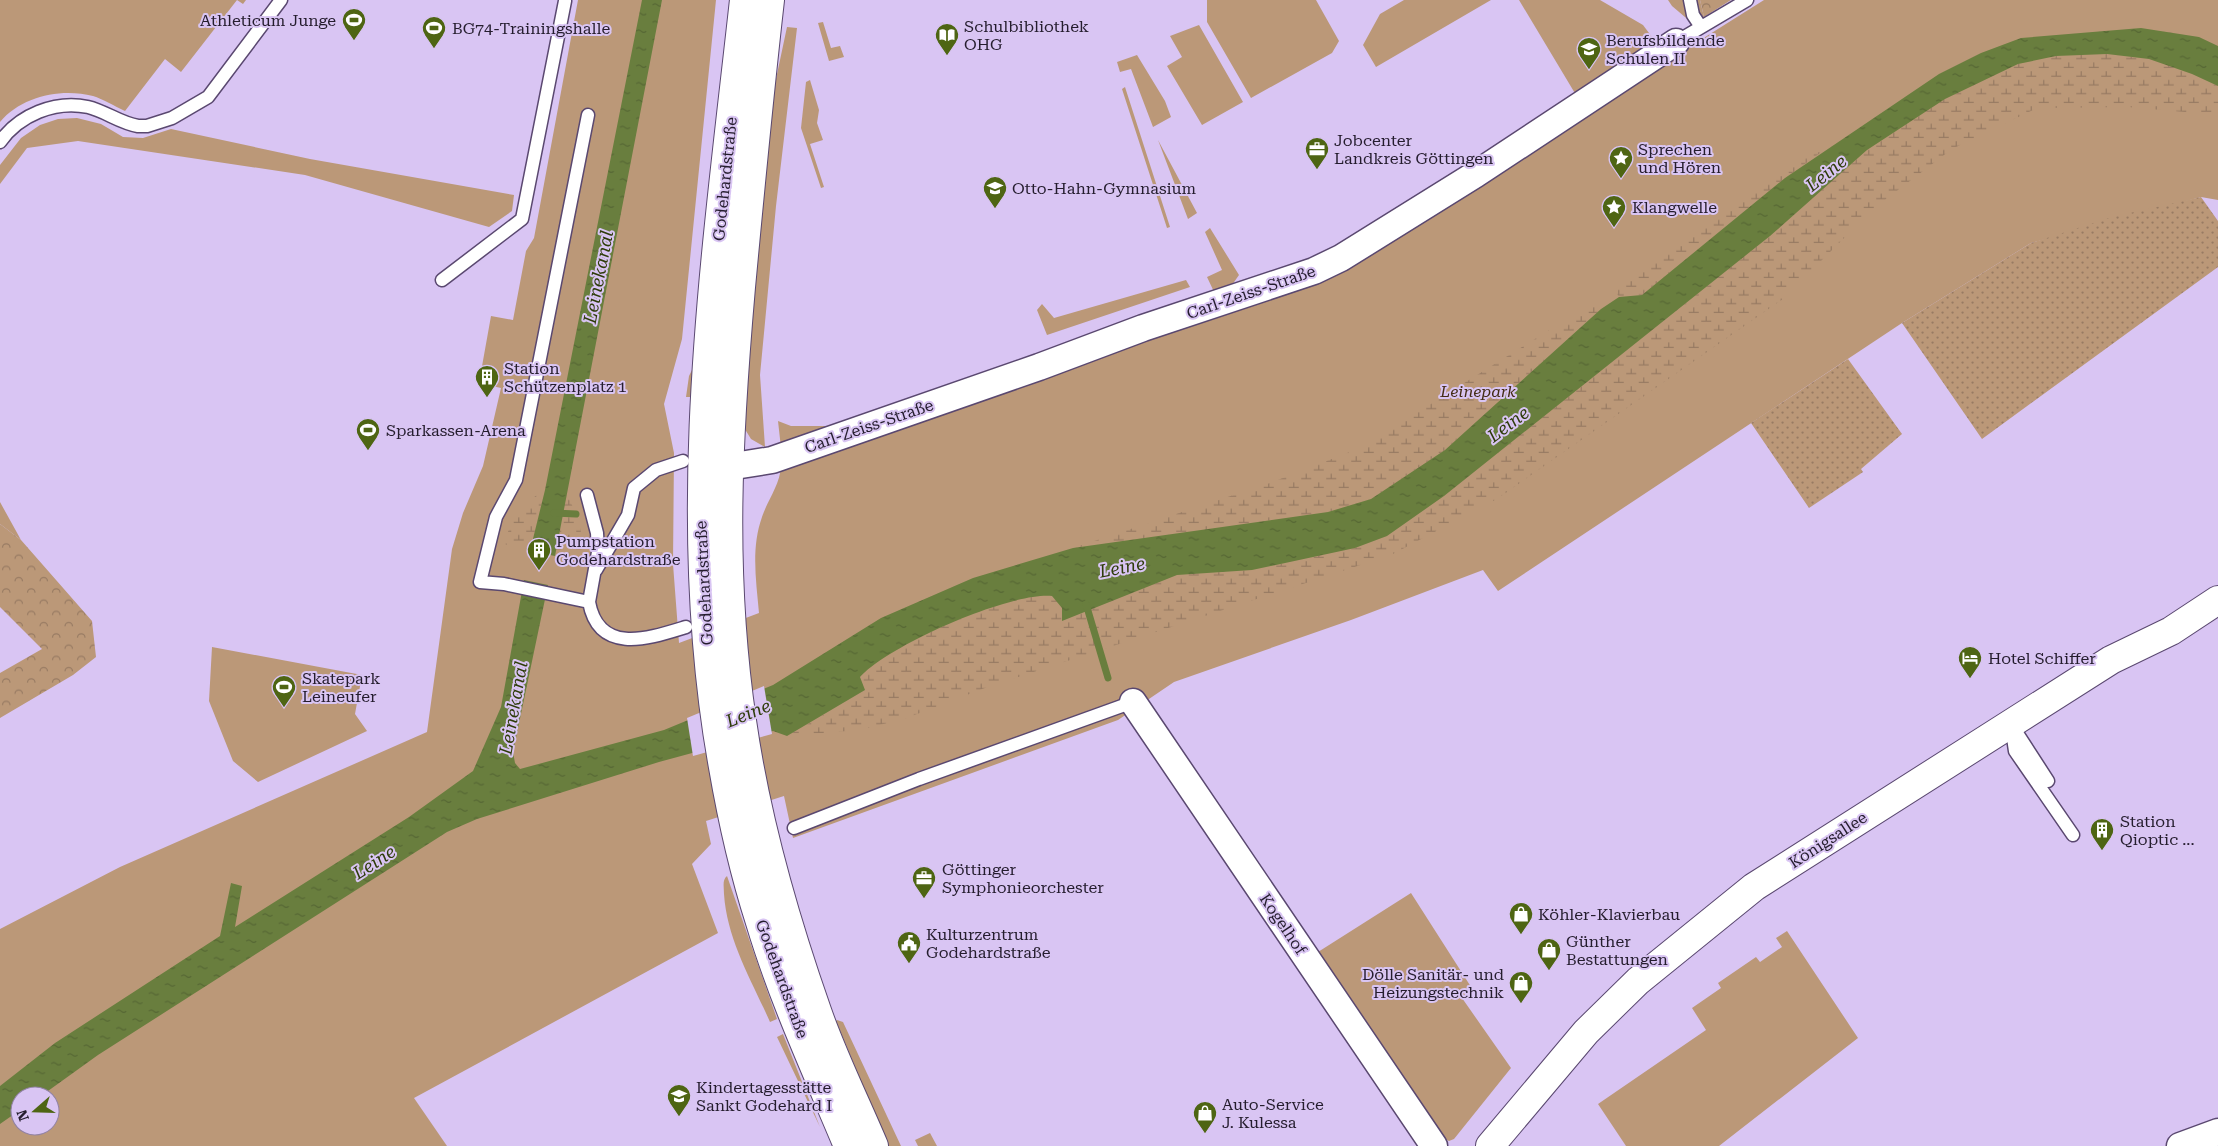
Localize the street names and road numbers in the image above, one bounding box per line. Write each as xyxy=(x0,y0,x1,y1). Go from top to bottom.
street label: Godehardstraße xyxy=(709,116,741,242)
street label: Carl-Zeiss-Straße xyxy=(1184,261,1318,323)
street label: Carl-Zeiss-Straße xyxy=(802,395,936,457)
street label: Godehardstraße xyxy=(691,520,717,646)
street label: Königsallee xyxy=(1785,808,1871,872)
street label: Kogelhof xyxy=(1256,890,1311,959)
street label: Godehardstraße xyxy=(752,917,812,1041)

